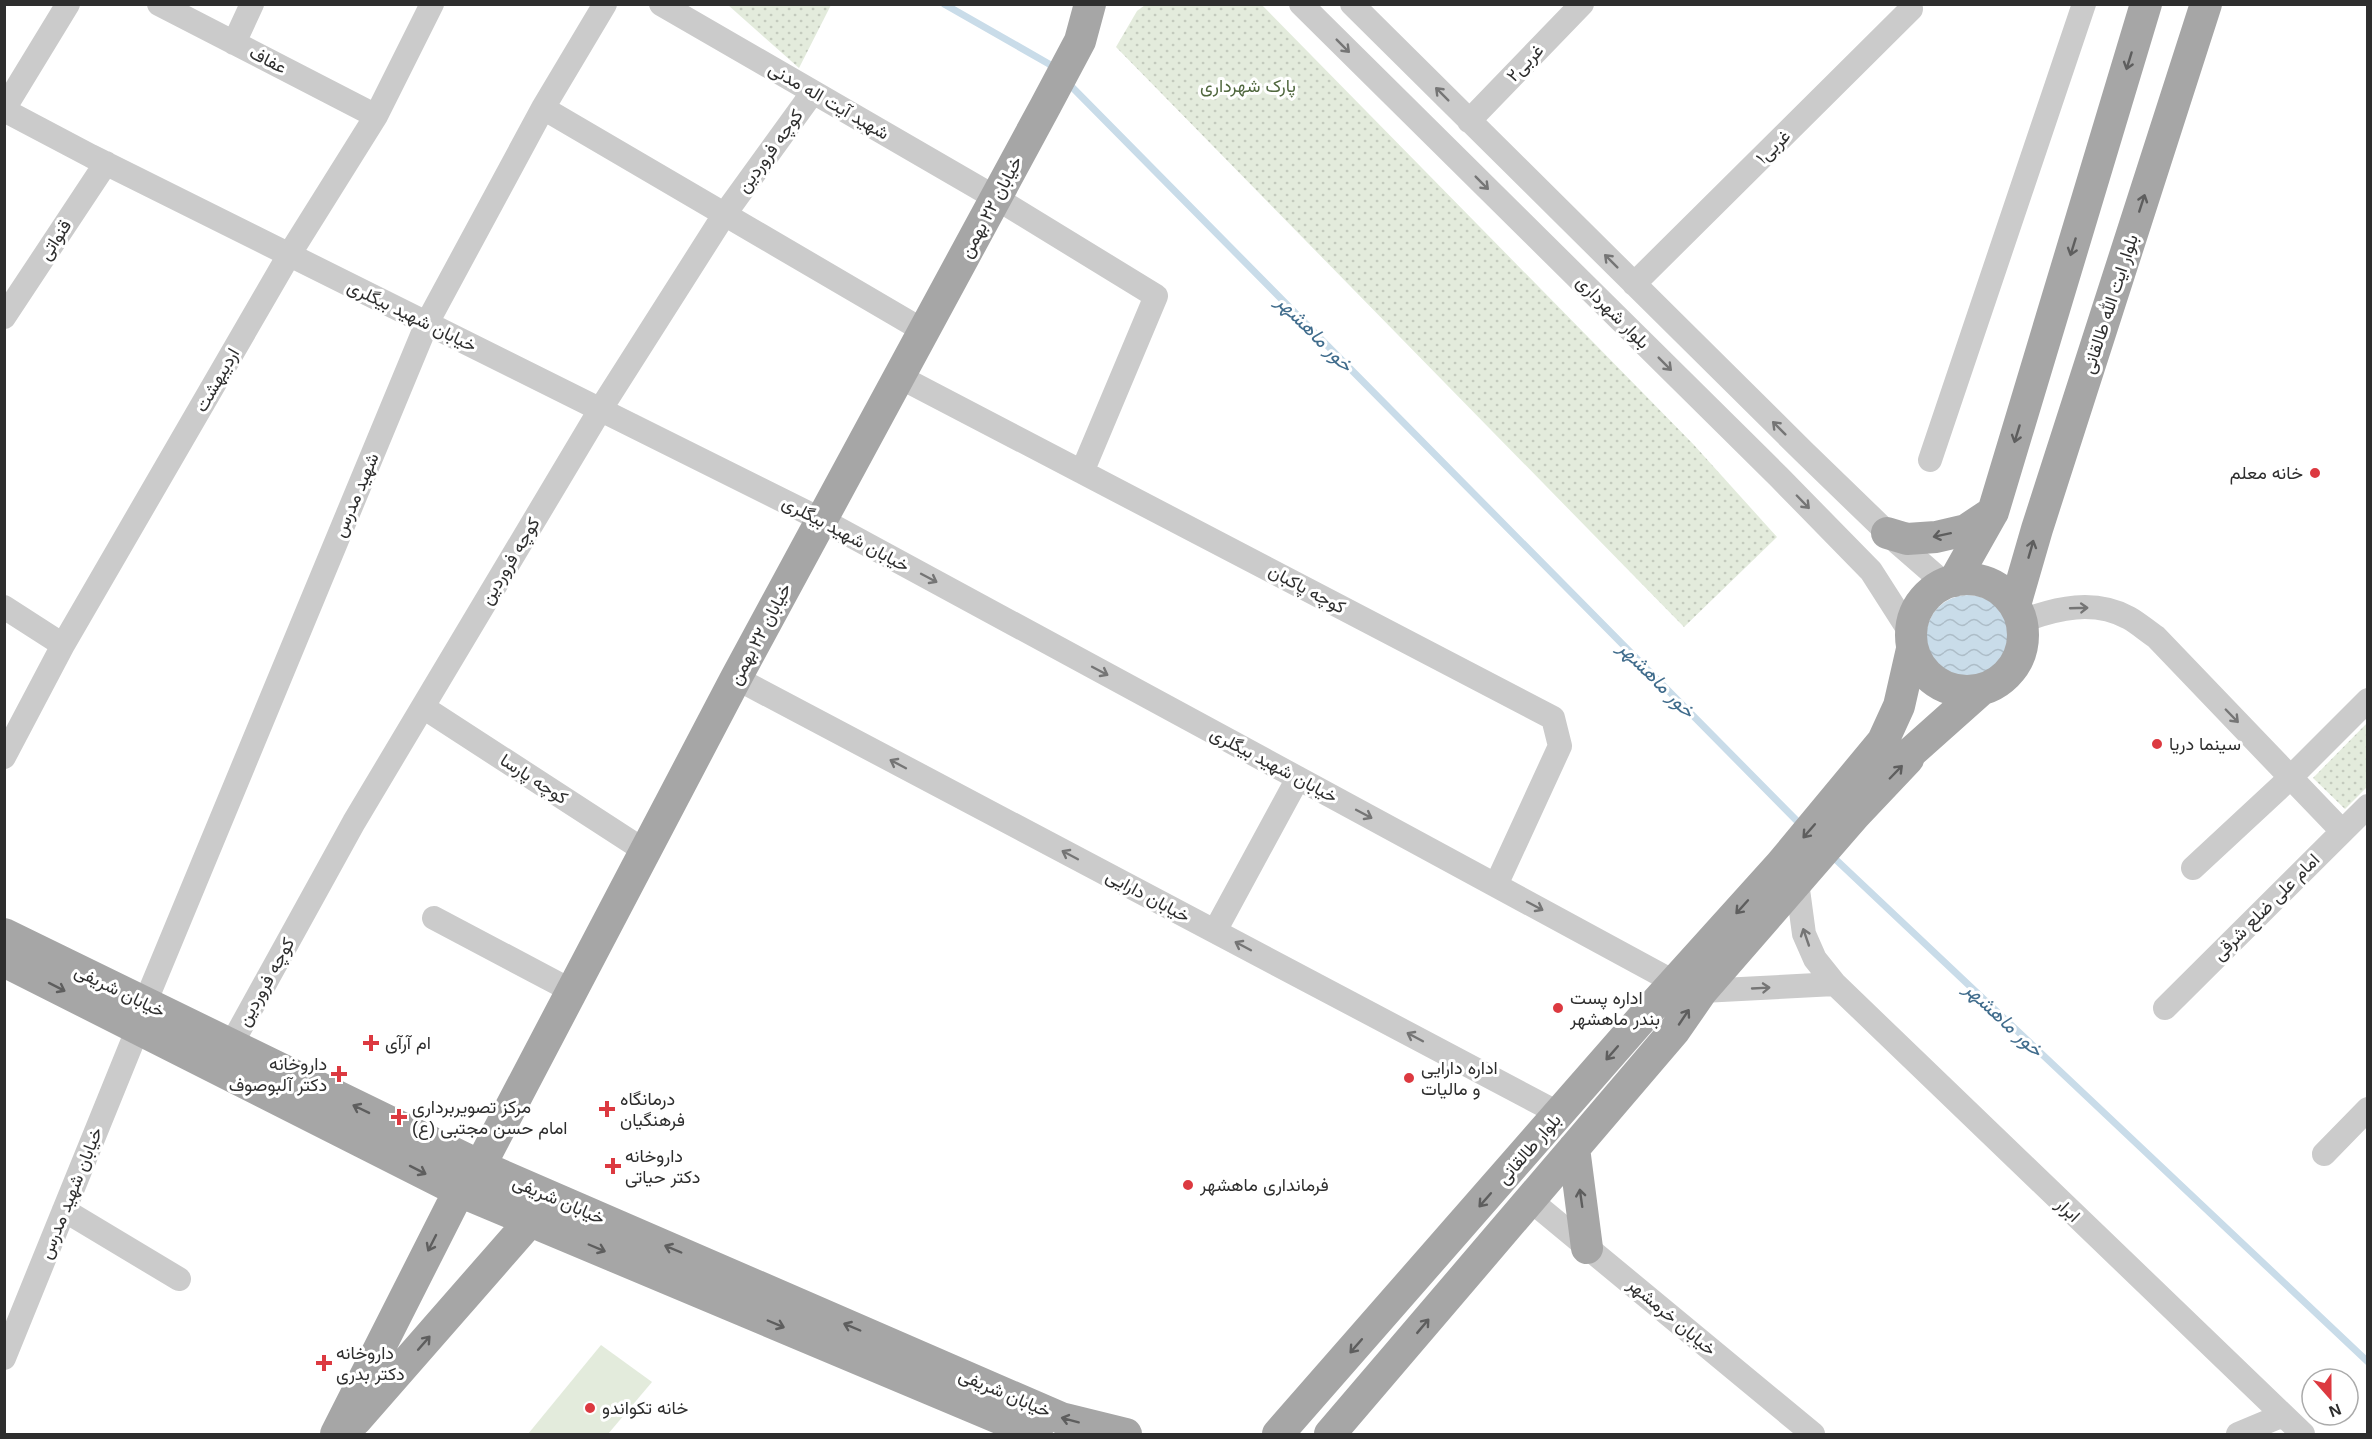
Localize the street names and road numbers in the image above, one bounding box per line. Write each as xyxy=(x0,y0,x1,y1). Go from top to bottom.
street label: ۲غربی xyxy=(1503,40,1548,86)
street label: عفاف xyxy=(246,42,290,78)
street label: شهید آیت اله مدنی xyxy=(765,58,893,144)
street label: کوچه فروردین xyxy=(733,106,808,198)
street label: ۱غربی xyxy=(1752,126,1795,169)
street label: خیابان ۲۲ بهمن xyxy=(956,153,1027,262)
street label: قنواتی xyxy=(35,216,76,264)
street label: بلوار ایت الله طالقانی xyxy=(2077,231,2143,377)
street label: بلوار شهرداری xyxy=(1572,271,1654,353)
street label: خیابان شهید بیگلری xyxy=(344,276,480,357)
street label: اردیبهشت xyxy=(191,345,244,416)
street label: شهید مدرس xyxy=(329,450,384,540)
street label: خیابان شهید بیگلری xyxy=(779,492,913,577)
street label: کوچه فروردین xyxy=(476,514,545,609)
street label: کوچه پاکبان xyxy=(1264,560,1349,619)
street label: خیابان ۲۲ بهمن xyxy=(725,580,796,689)
street label: خیابان شهید بیگلری xyxy=(1207,723,1341,808)
street label: کوچه پارسا xyxy=(495,750,571,810)
street label: امام علی ضلع شرقی xyxy=(2209,850,2325,966)
street label: خیابان دارایی xyxy=(1102,866,1193,927)
street label: کوچه فروردین xyxy=(234,934,300,1031)
street label: خیابان شریفی xyxy=(71,961,168,1022)
street label: بلوار طالقانی xyxy=(1493,1110,1566,1189)
street label: خیابان شهید مدرس xyxy=(36,1124,107,1262)
street label: خیابان شریفی xyxy=(510,1172,608,1229)
street label: ابرار xyxy=(2050,1193,2084,1227)
street label: خیابان خرمشهر xyxy=(1622,1274,1720,1360)
street label: خیابان شریفی xyxy=(956,1365,1054,1422)

